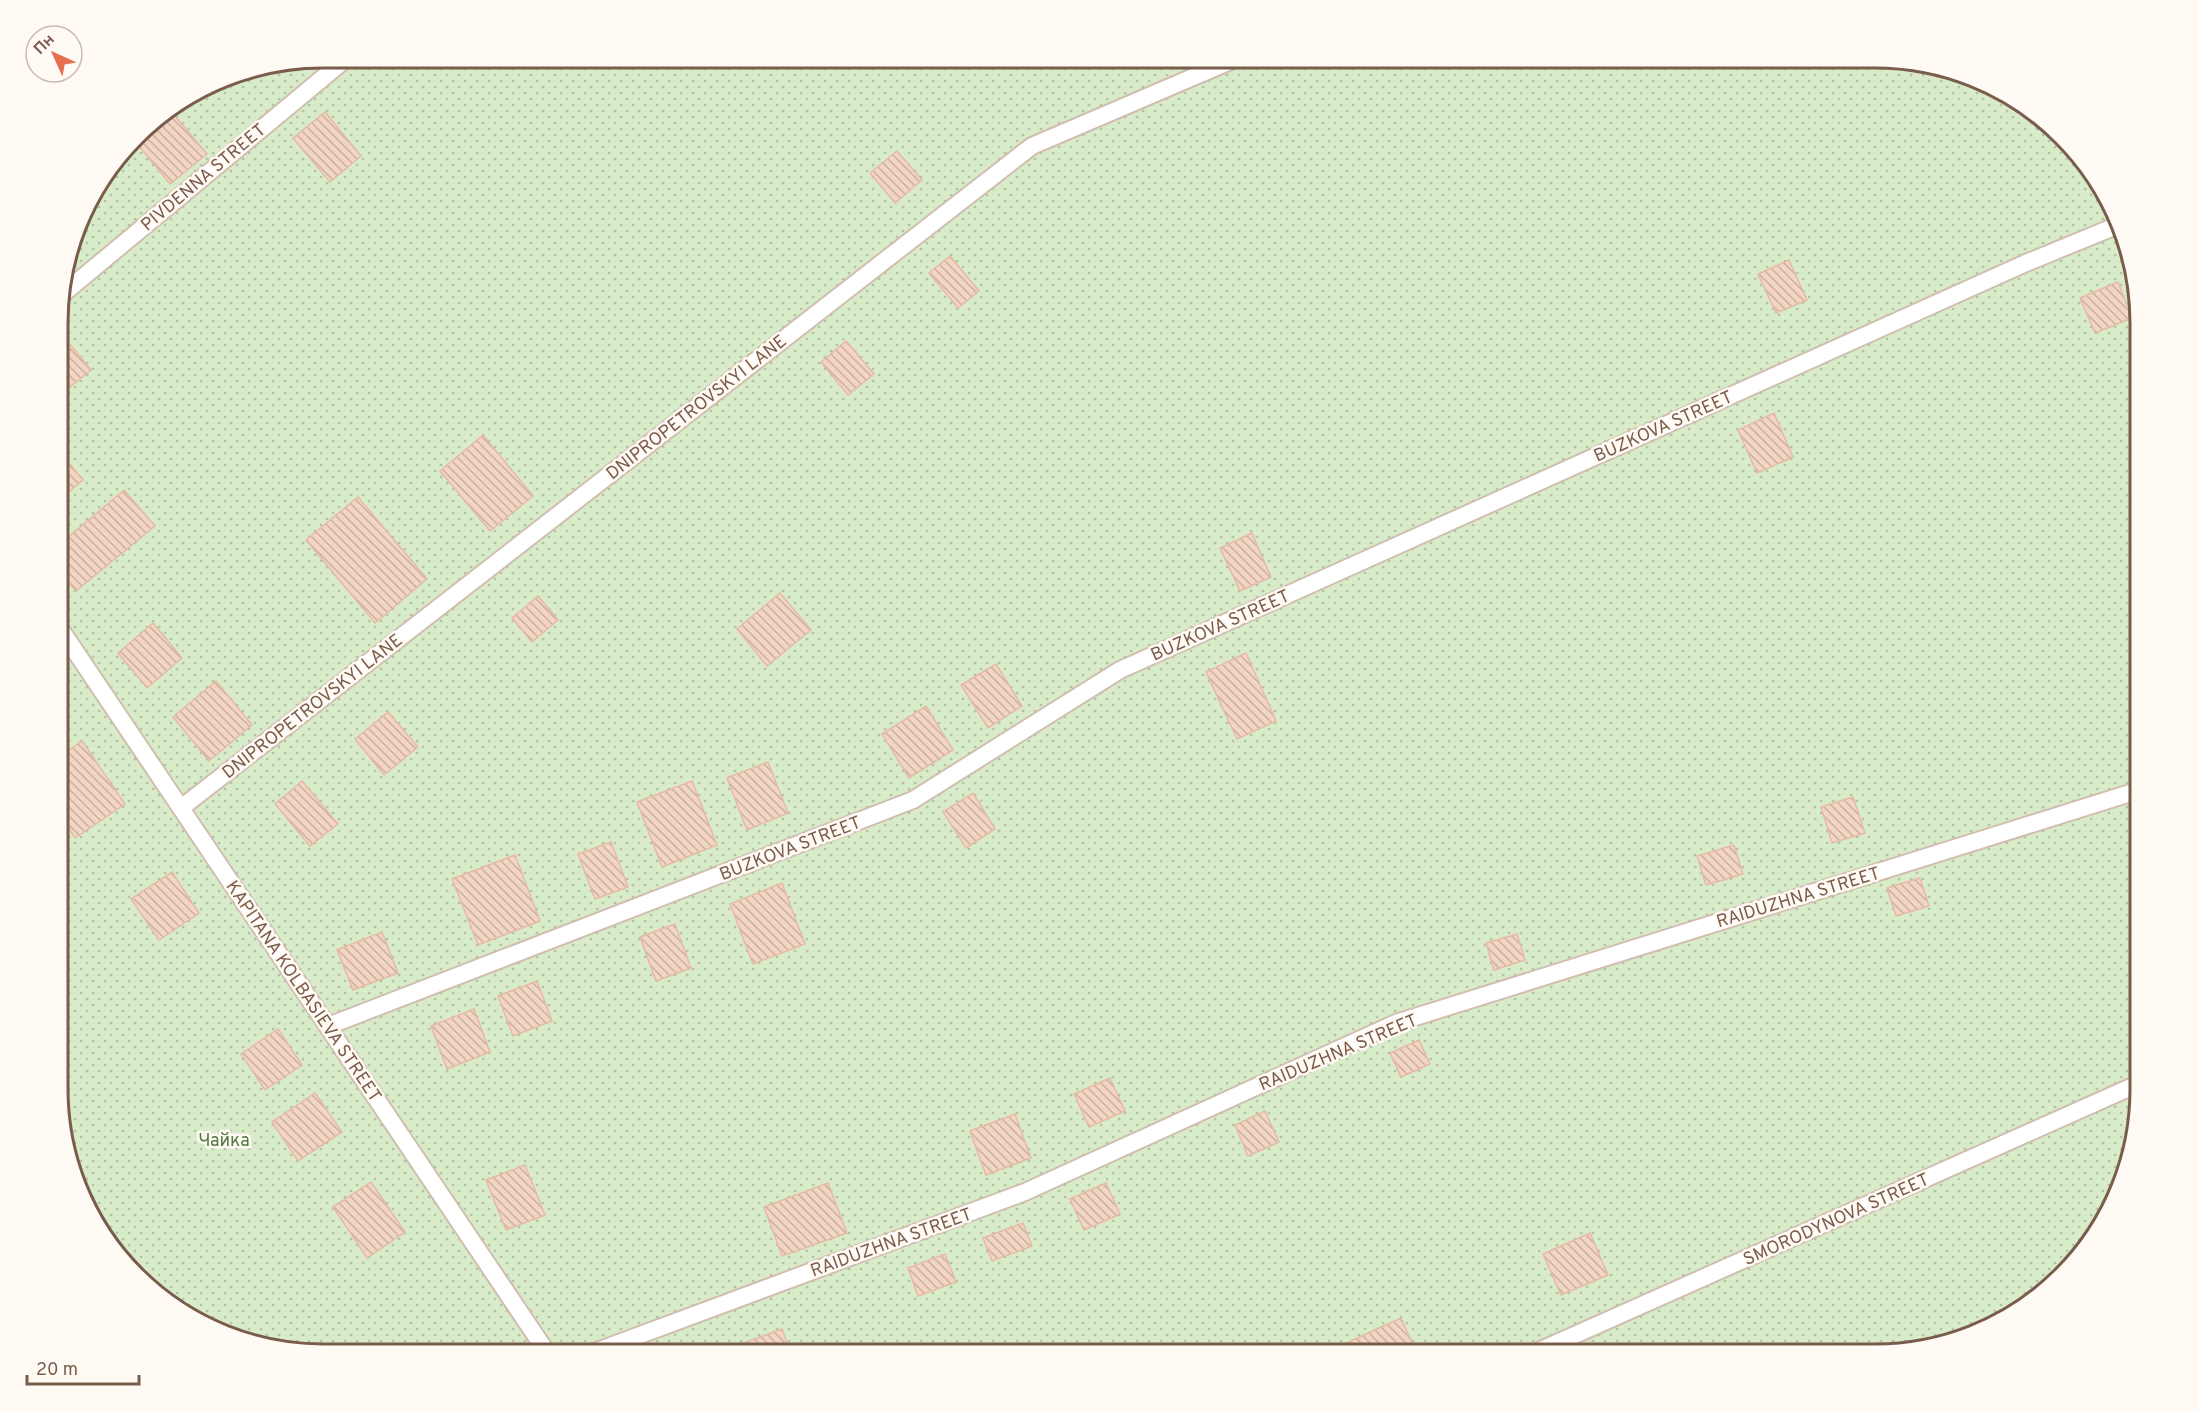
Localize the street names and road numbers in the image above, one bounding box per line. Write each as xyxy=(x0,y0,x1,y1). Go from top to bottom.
street label: PIVDENNA STREET xyxy=(137,119,271,237)
street label: DNIPROPETROVSKYI LANE xyxy=(602,331,792,486)
street label: BUZKOVA STREET xyxy=(1591,386,1737,468)
street label: BUZKOVA STREET xyxy=(1148,585,1294,667)
street label: DNIPROPETROVSKYI LANE xyxy=(218,630,408,785)
street label: BUZKOVA STREET xyxy=(717,812,865,887)
street label: RAIDUZHNA STREET xyxy=(1714,863,1883,934)
street label: KAPITANA KOLBASIEVA STREET xyxy=(220,876,386,1107)
street label: RAIDUZHNA STREET xyxy=(1256,1010,1421,1097)
street label: SMORODYNOVA STREET xyxy=(1740,1169,1933,1272)
street label: RAIDUZHNA STREET xyxy=(808,1203,975,1283)

